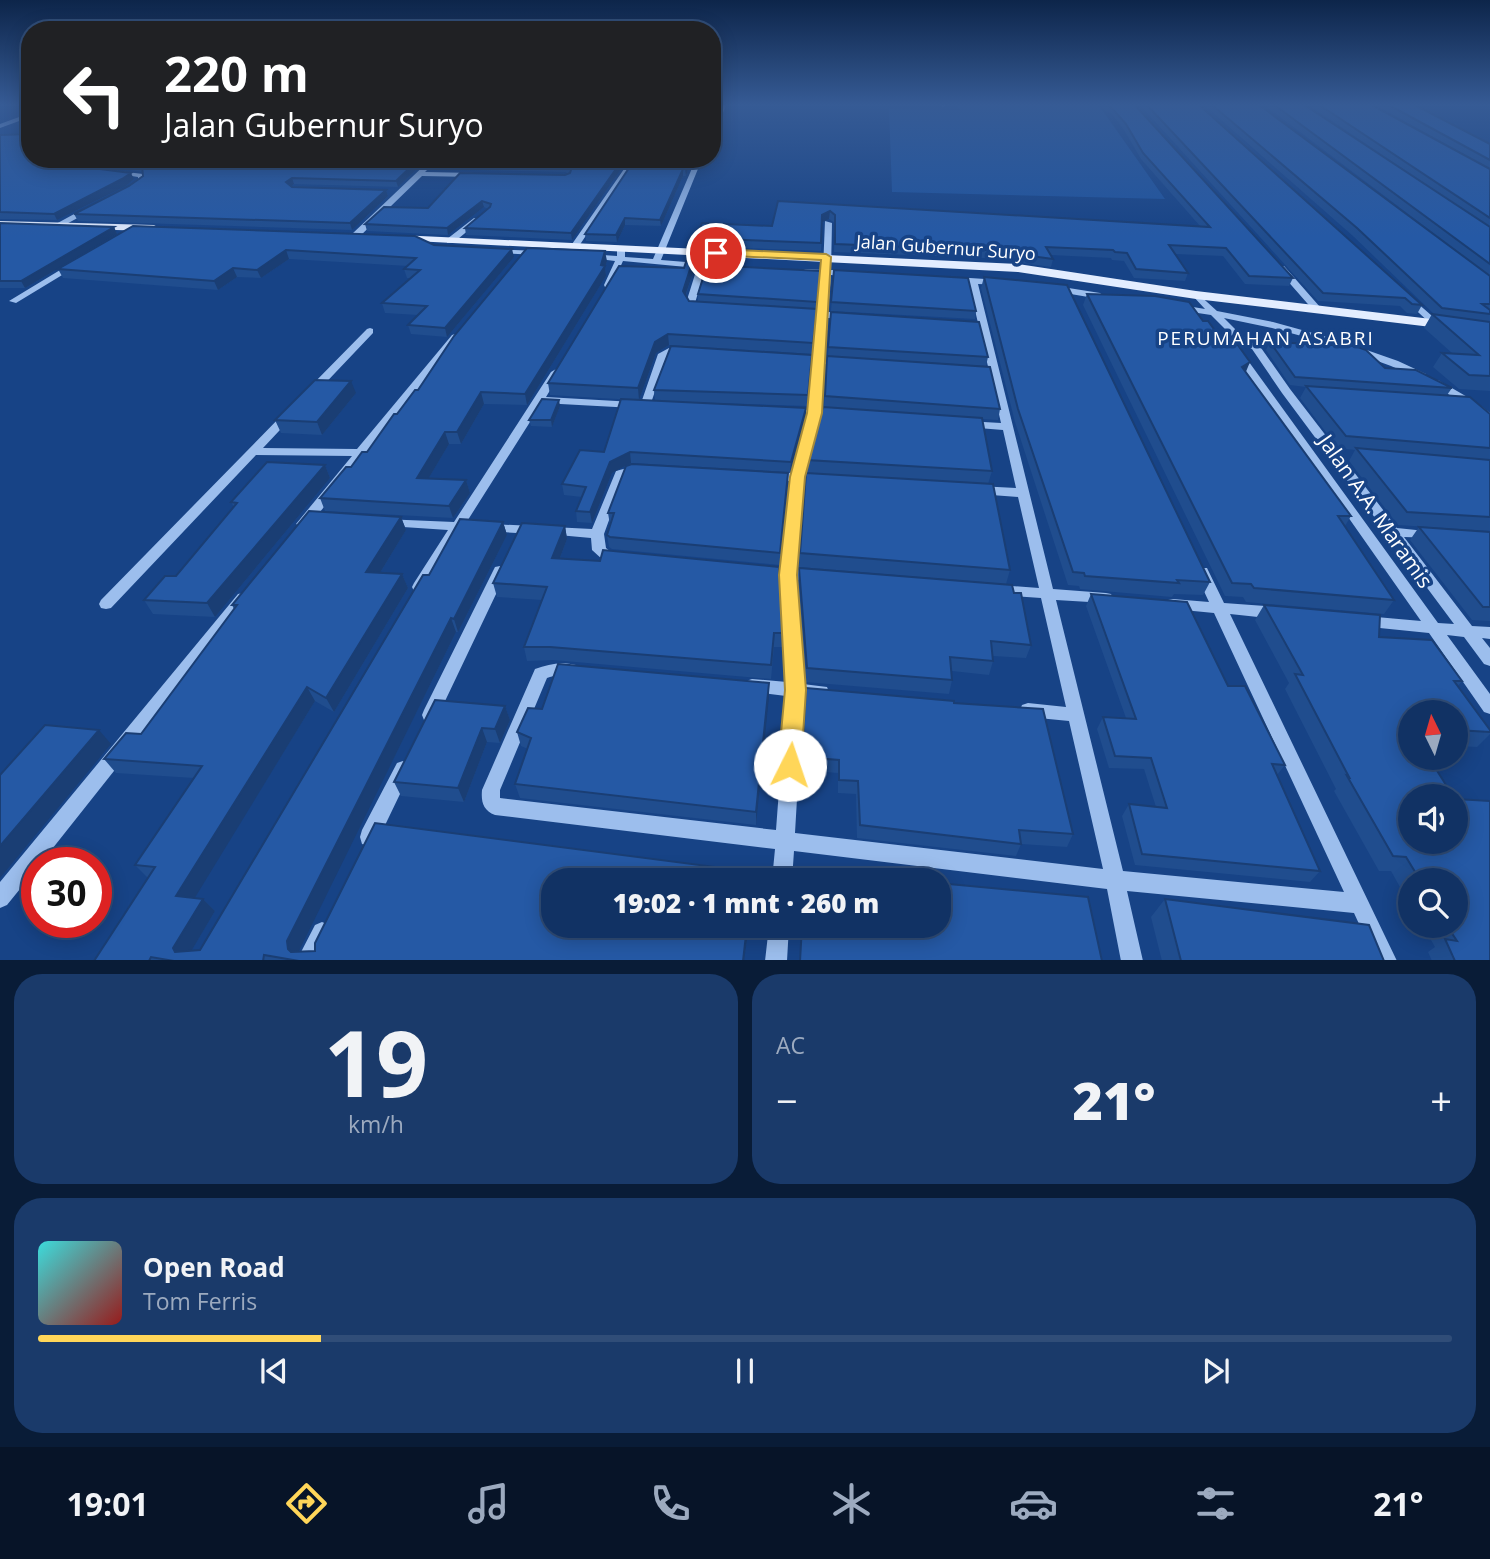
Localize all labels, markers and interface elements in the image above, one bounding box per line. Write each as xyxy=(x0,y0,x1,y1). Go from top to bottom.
text: 220 m xyxy=(164,40,309,106)
icon: left xyxy=(49,49,140,140)
text: Jalan Gubernur Suryo xyxy=(164,103,484,146)
pin xyxy=(686,223,746,283)
street label: Jalan Gubernur Suryo xyxy=(853,229,1037,265)
icon: arrive xyxy=(697,234,735,272)
district label: PERUMAHAN ASABRI xyxy=(1157,325,1375,351)
street label: Jalan A.A. Maramis xyxy=(1311,427,1439,593)
north arrow xyxy=(1398,700,1468,770)
map controls xyxy=(1398,700,1468,938)
position arrow xyxy=(753,728,827,802)
button: sound xyxy=(1398,784,1468,854)
speed limit sign: 30 xyxy=(21,847,112,938)
button: search xyxy=(1398,868,1468,938)
text: 19:02 · 1 mnt · 260 m xyxy=(613,885,879,921)
text: 19 xyxy=(324,1000,428,1124)
text: AC xyxy=(776,1029,805,1061)
text: 21° xyxy=(1073,1064,1155,1135)
text: − xyxy=(776,1074,798,1126)
text: + xyxy=(1430,1074,1452,1126)
text: km/h xyxy=(348,1108,404,1140)
text: Open Road xyxy=(143,1249,285,1285)
text: Tom Ferris xyxy=(143,1285,257,1317)
icon: previous xyxy=(255,1352,293,1390)
icon: pause xyxy=(726,1352,764,1390)
icon: next xyxy=(1197,1352,1235,1390)
icon: directions xyxy=(282,1479,331,1528)
icon: music xyxy=(464,1479,513,1528)
icon: phone xyxy=(646,1479,695,1528)
icon: climate xyxy=(827,1479,876,1528)
icon: car xyxy=(1009,1479,1058,1528)
icon: filters xyxy=(1191,1479,1240,1528)
text: 19:01 xyxy=(66,1482,149,1525)
text: 21° xyxy=(1373,1482,1424,1525)

